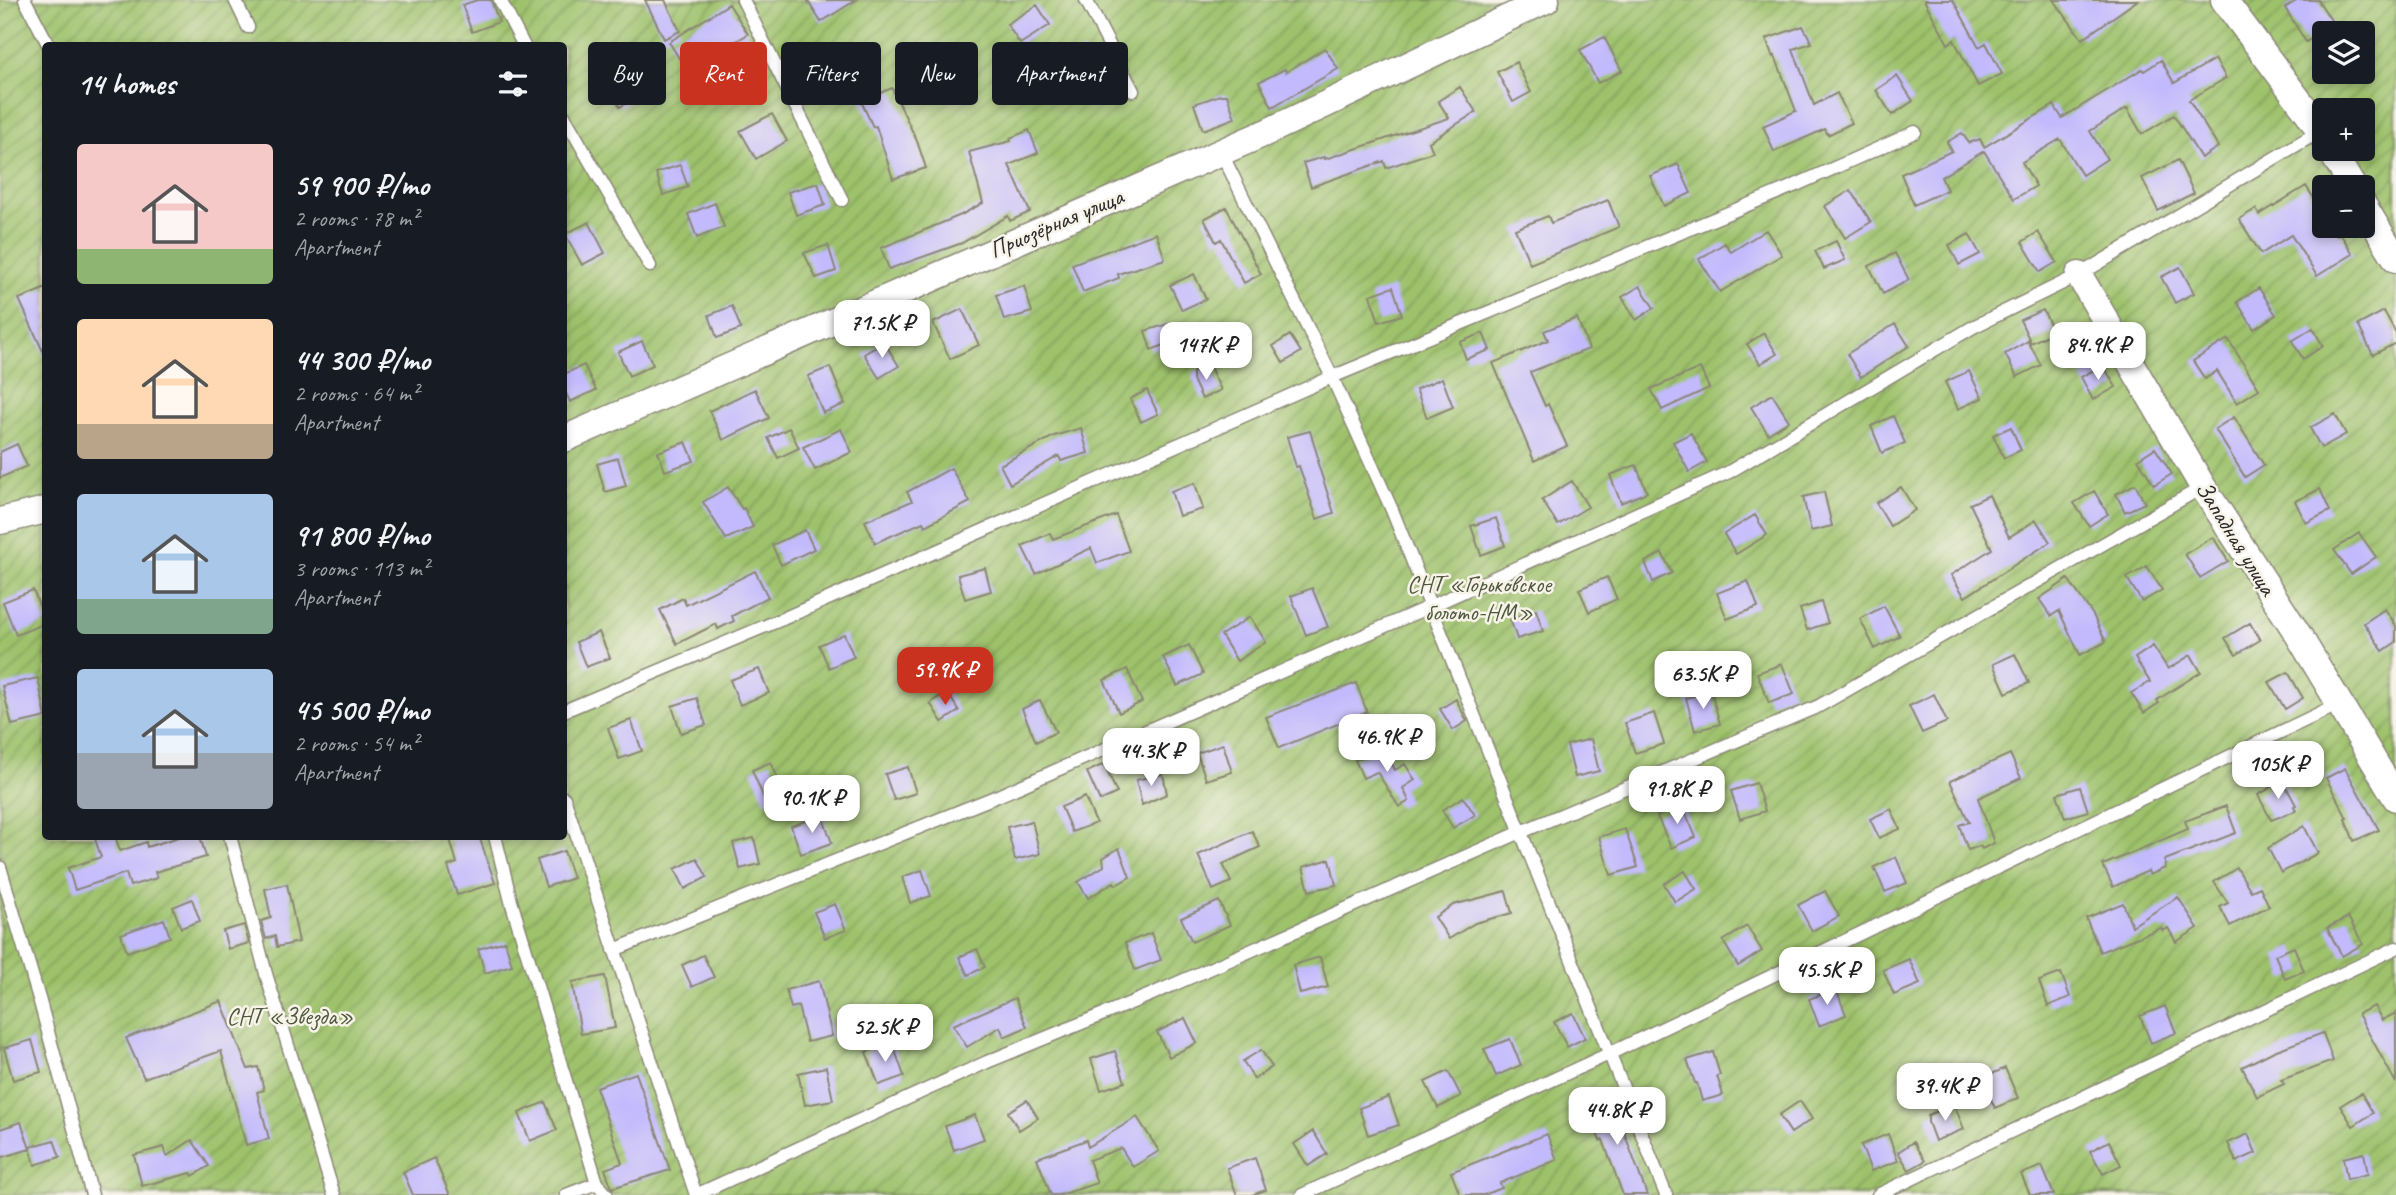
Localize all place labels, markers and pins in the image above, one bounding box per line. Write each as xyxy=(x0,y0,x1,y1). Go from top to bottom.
pin: 71.5K ₽ xyxy=(817,300,947,360)
pin: 147K ₽ xyxy=(1149,322,1263,382)
pin: 84.9K ₽ xyxy=(2033,322,2163,382)
pin: 59.9K ₽ xyxy=(880,648,1010,707)
pin: 63.5K ₽ xyxy=(1638,652,1768,711)
pin: 46.9K ₽ xyxy=(1322,714,1452,774)
pin: 44.3K ₽ xyxy=(1086,728,1216,788)
pin: 105K ₽ xyxy=(2221,742,2335,801)
pin: 91.8K ₽ xyxy=(1612,766,1742,826)
pin: 90.1K ₽ xyxy=(747,776,877,835)
pin: 45.5K ₽ xyxy=(1762,948,1892,1007)
pin: 52.5K ₽ xyxy=(820,1004,950,1064)
pin: 39.4K ₽ xyxy=(1880,1064,2010,1123)
pin: 44.8K ₽ xyxy=(1552,1088,1682,1147)

